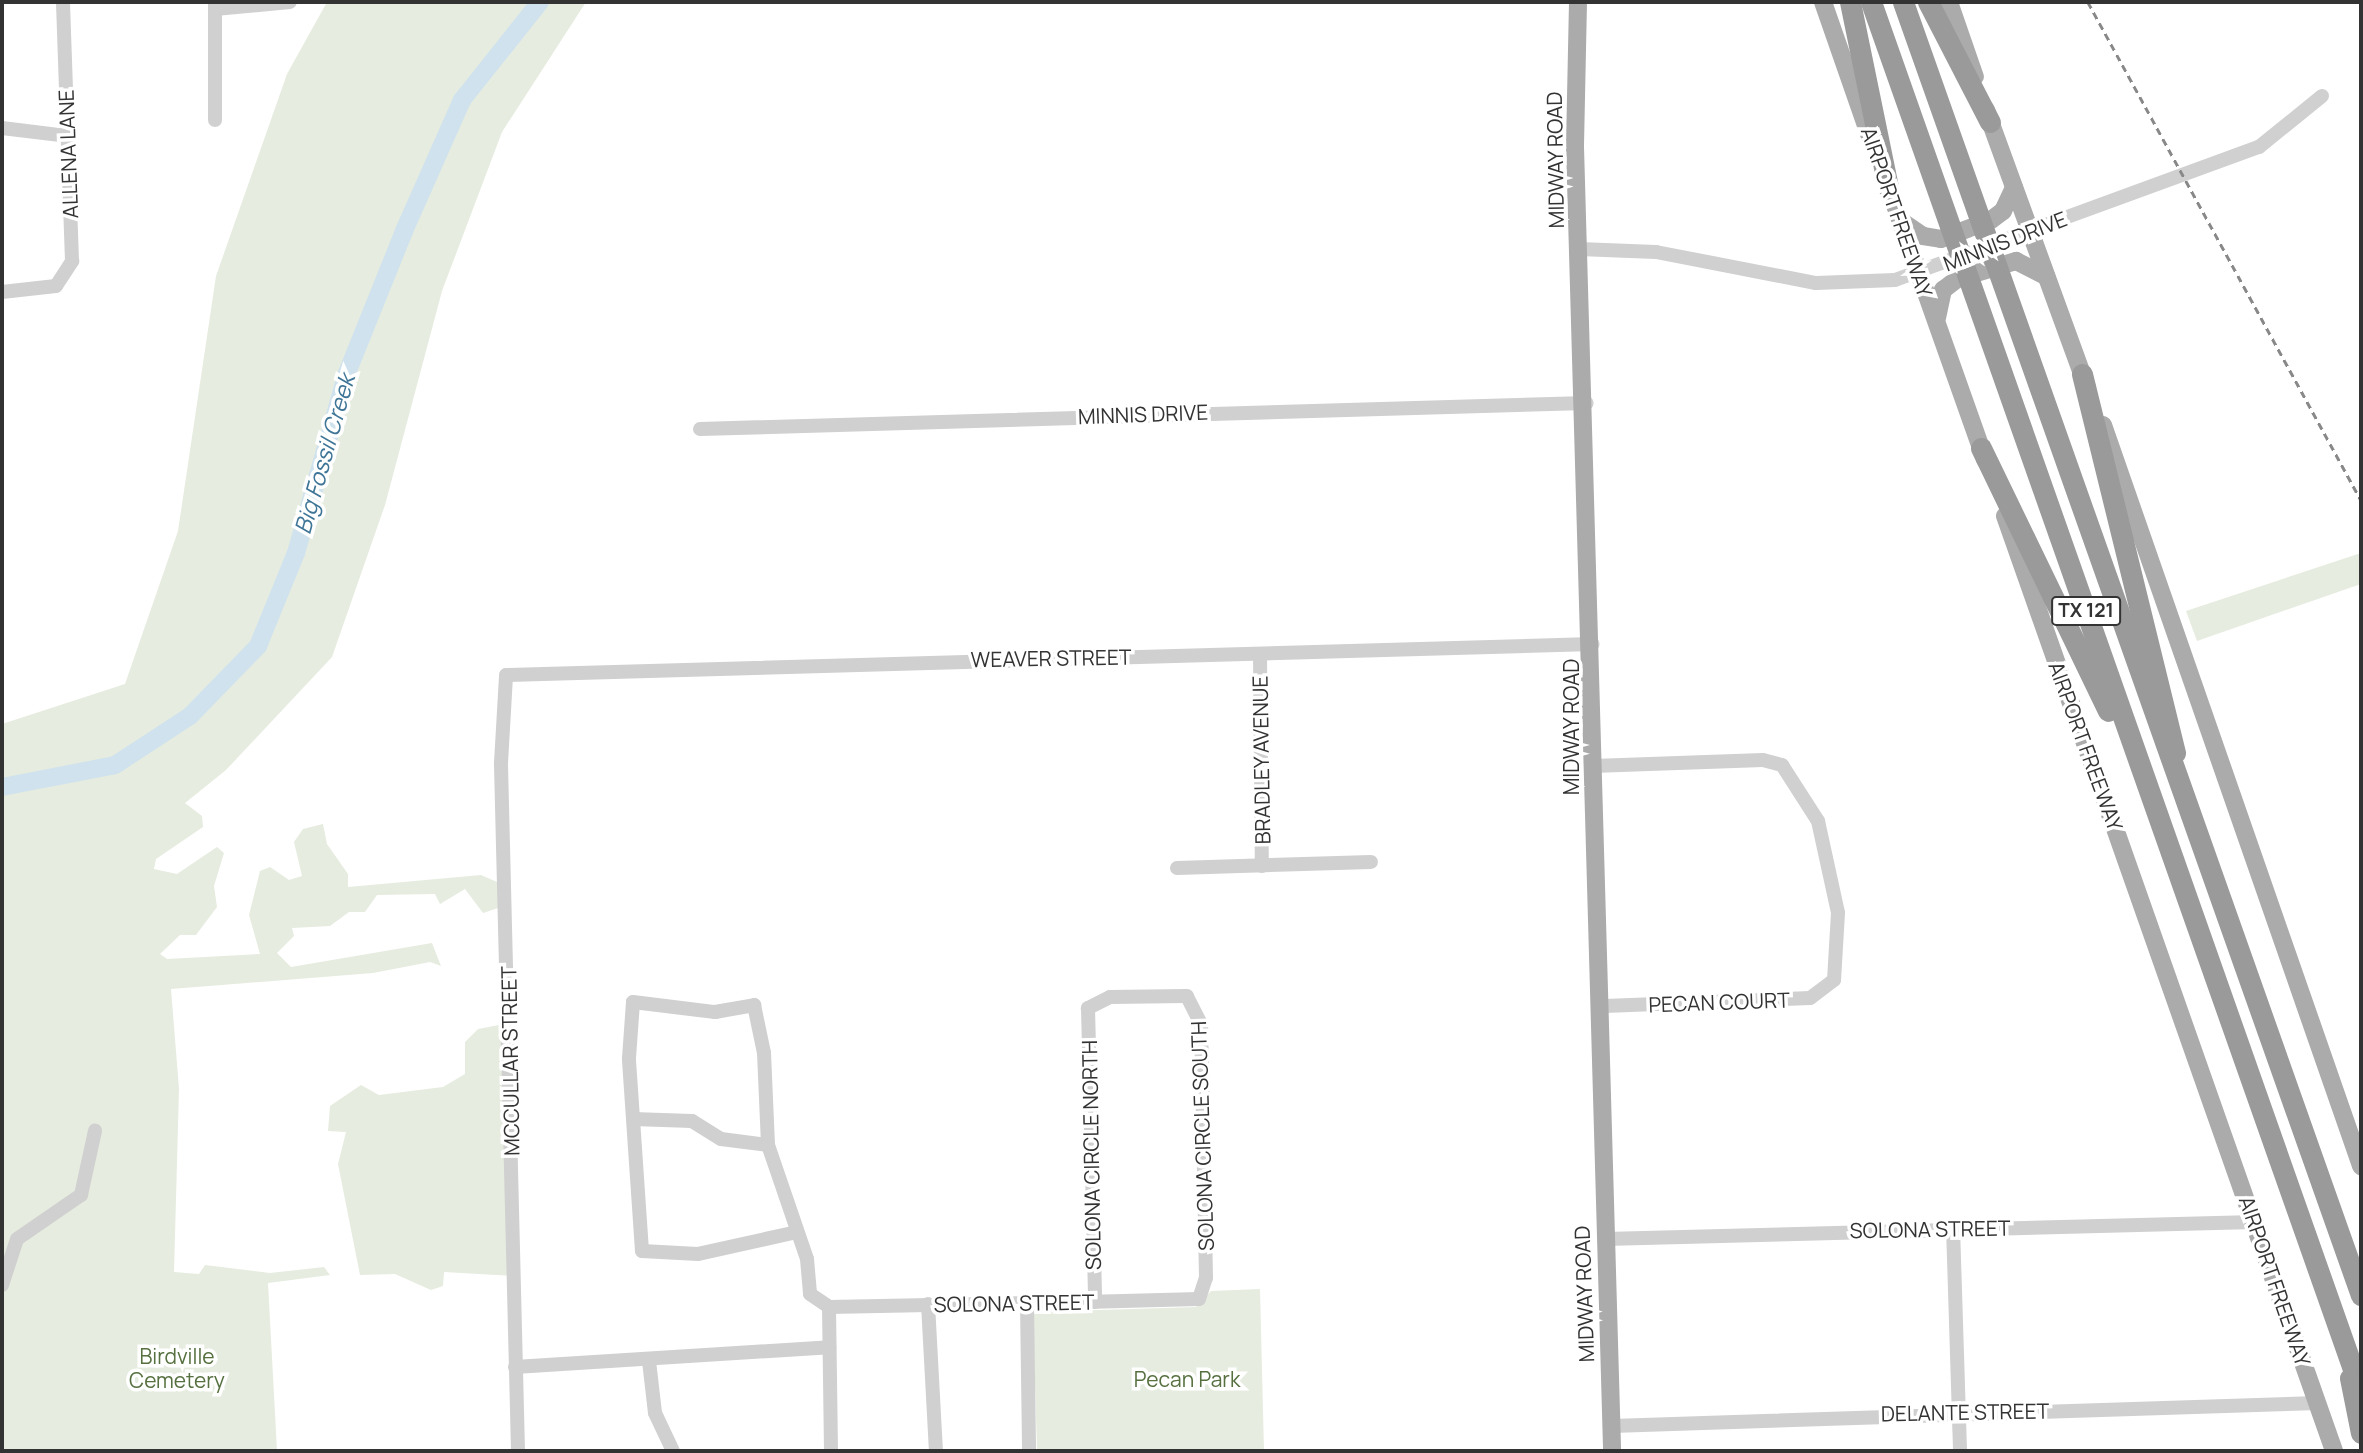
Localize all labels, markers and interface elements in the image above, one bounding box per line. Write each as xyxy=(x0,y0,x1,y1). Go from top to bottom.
street label: ALLENA LANE xyxy=(53,89,83,219)
street label: MIDWAY ROAD xyxy=(1541,91,1569,229)
street label: AIRPORT FREEWAY xyxy=(1856,123,1938,301)
street label: MINNIS DRIVE xyxy=(1940,206,2070,276)
water label: Big Fossil Creek xyxy=(288,371,360,537)
street label: MINNIS DRIVE xyxy=(1077,399,1209,429)
road number: TX 121 xyxy=(2051,596,2121,626)
street label: WEAVER STREET xyxy=(970,644,1132,672)
street label: MIDWAY ROAD xyxy=(1558,658,1584,796)
street label: AIRPORT FREEWAY xyxy=(2044,658,2128,834)
street label: BRADLEY AVENUE xyxy=(1247,675,1275,845)
street label: MCCULLAR STREET xyxy=(496,966,524,1156)
street label: PECAN COURT xyxy=(1648,987,1790,1017)
street label: SOLONA CIRCLE SOUTH xyxy=(1185,1021,1219,1251)
street label: SOLONA CIRCLE NORTH xyxy=(1076,1040,1106,1270)
street label: AIRPORT FREEWAY xyxy=(2234,1192,2316,1370)
street label: SOLONA STREET xyxy=(1849,1215,2011,1243)
street label: MIDWAY ROAD xyxy=(1569,1225,1599,1363)
street label: SOLONA STREET xyxy=(933,1289,1095,1317)
park label: Birdville Cemetery xyxy=(129,1343,225,1393)
park label: Pecan Park xyxy=(1134,1366,1240,1392)
street label: DELANTE STREET xyxy=(1881,1398,2049,1426)

